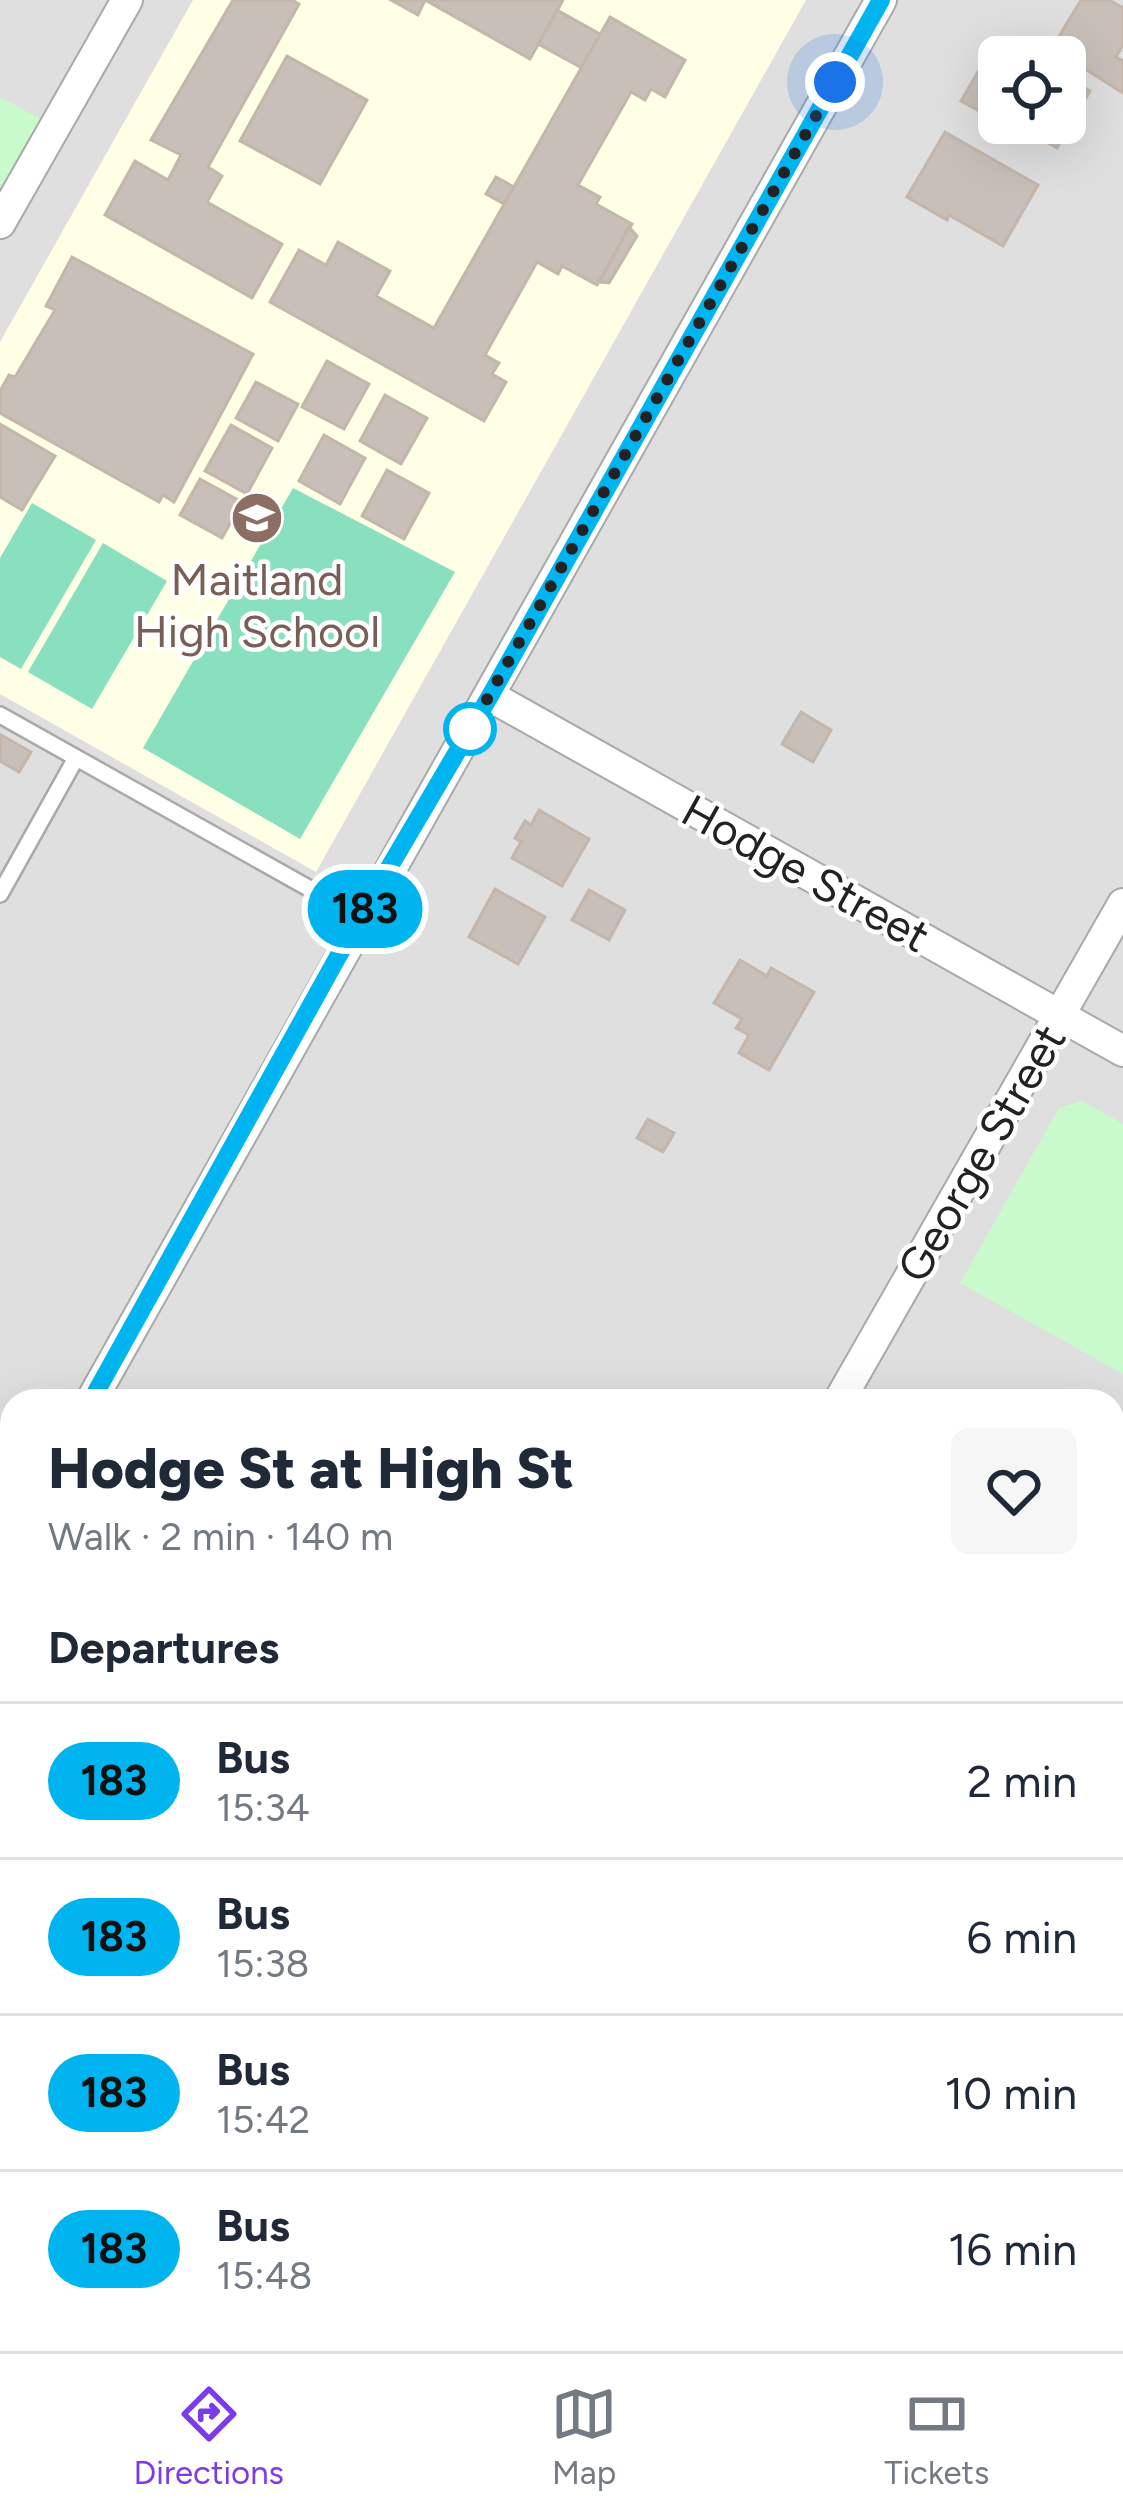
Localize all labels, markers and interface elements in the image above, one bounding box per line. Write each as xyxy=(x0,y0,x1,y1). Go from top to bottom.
map controls xyxy=(978,36,1086,144)
button: locate xyxy=(978,36,1086,144)
your location xyxy=(805,52,865,112)
school or university icon: Maitland High School xyxy=(229,490,285,546)
place label: Maitland High School xyxy=(134,552,380,658)
unlabelled marker xyxy=(445,704,495,754)
street label: Hodge Street xyxy=(673,783,939,963)
line badge: 183 xyxy=(296,870,434,948)
text: 183 xyxy=(332,883,398,934)
street label: George Street xyxy=(886,1015,1076,1291)
button: heart xyxy=(951,1428,1077,1554)
text: Hodge St at High St xyxy=(48,1434,574,1502)
text: Walk · 2 min · 140 m xyxy=(48,1513,393,1560)
text: Departures xyxy=(48,1620,279,1674)
text: Bus xyxy=(216,1730,290,1784)
text: 2 min xyxy=(967,1754,1077,1808)
text: 183 xyxy=(81,1755,147,1806)
text: 15:34 xyxy=(216,1784,310,1831)
text: Bus xyxy=(216,1886,290,1940)
text: 6 min xyxy=(967,1910,1077,1964)
text: 183 xyxy=(81,1911,147,1962)
text: 15:38 xyxy=(216,1940,310,1987)
text: Bus xyxy=(216,2042,290,2096)
text: 10 min xyxy=(945,2066,1077,2120)
text: 183 xyxy=(81,2067,147,2118)
text: 15:42 xyxy=(216,2096,310,2143)
text: Bus xyxy=(216,2198,290,2252)
text: 16 min xyxy=(948,2222,1077,2276)
text: 183 xyxy=(81,2223,147,2274)
text: 15:48 xyxy=(216,2252,313,2299)
tab: Directions xyxy=(134,2381,284,2492)
tab: Map xyxy=(551,2381,617,2492)
tab: Tickets xyxy=(884,2381,989,2492)

